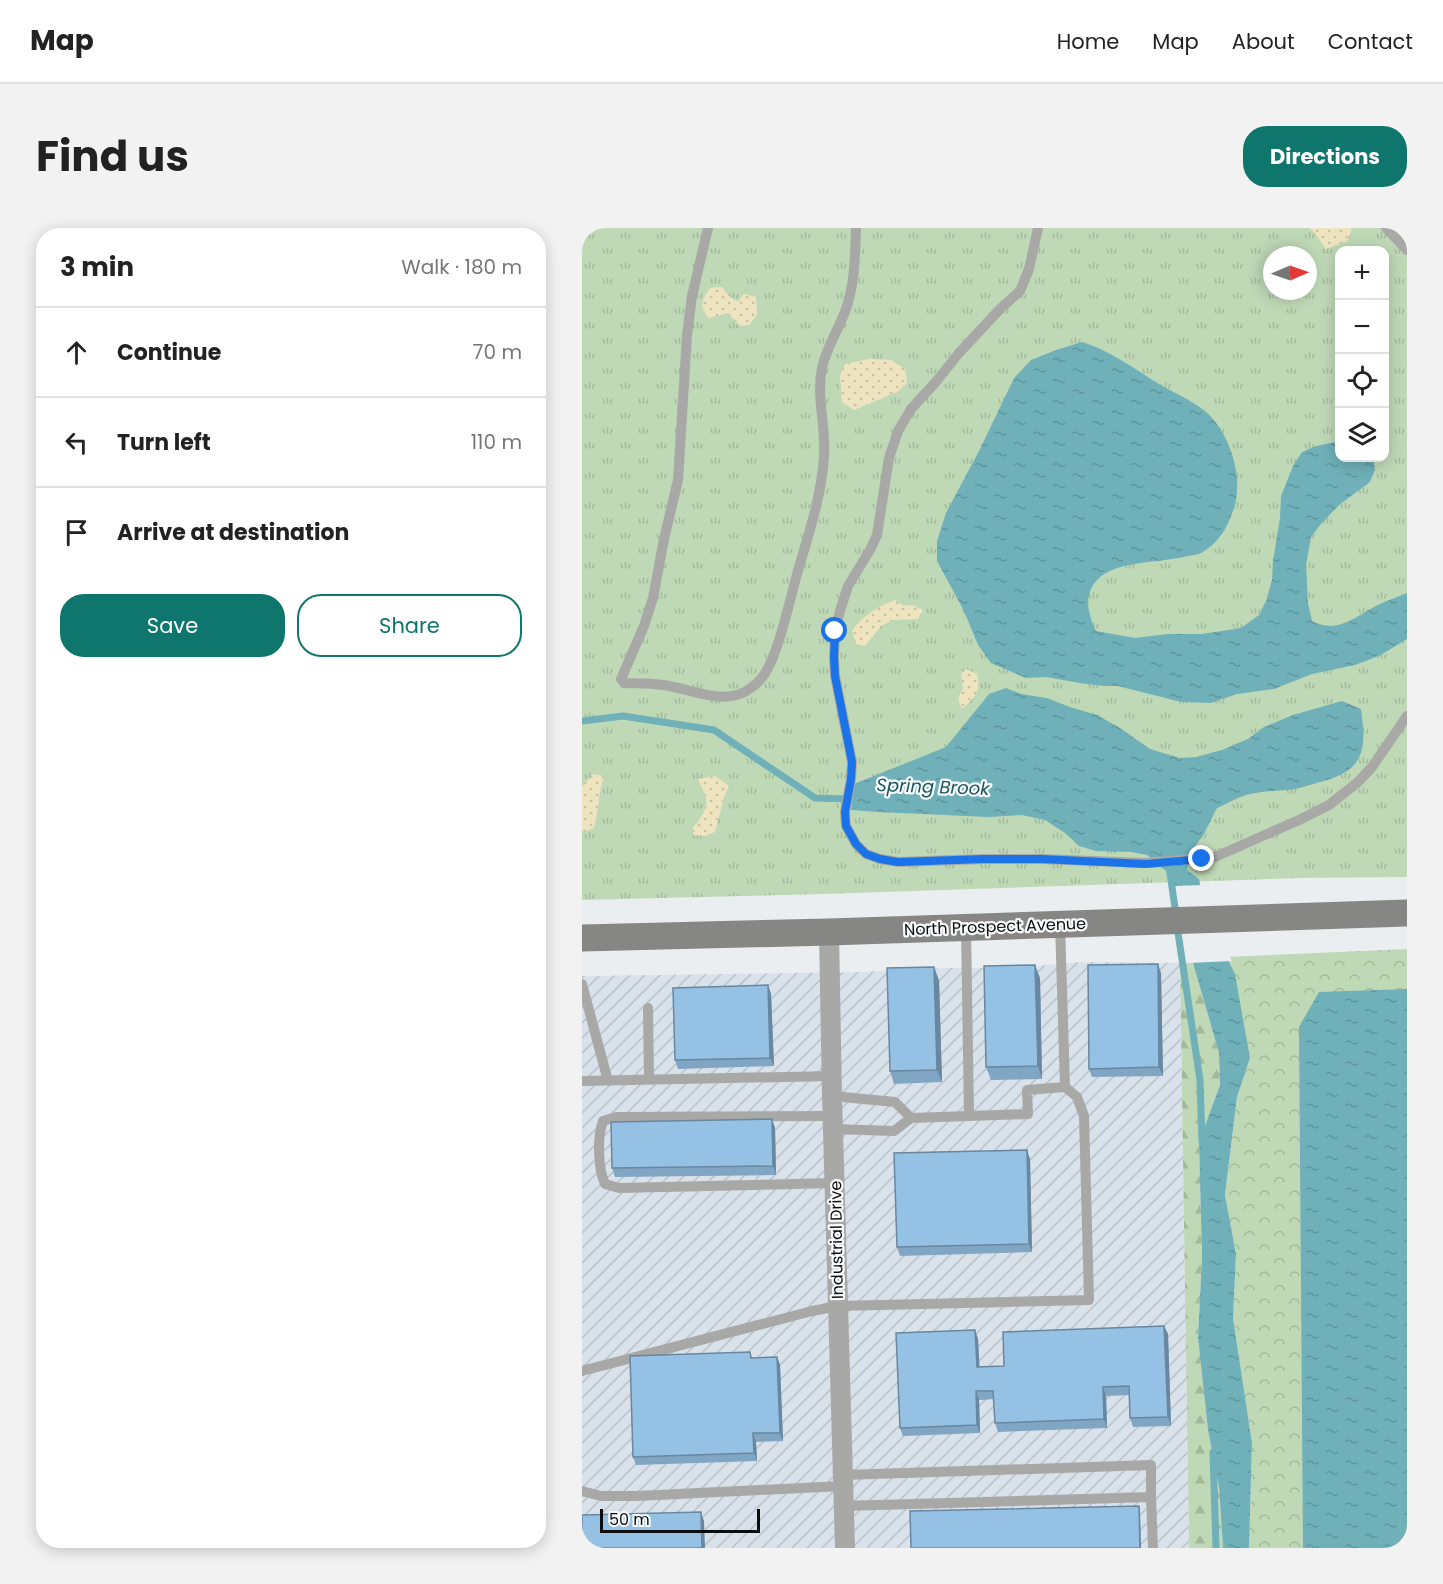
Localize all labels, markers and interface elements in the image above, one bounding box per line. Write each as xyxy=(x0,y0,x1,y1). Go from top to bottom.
text: Map xyxy=(30,21,94,60)
text: Home xyxy=(1057,27,1119,56)
text: Map xyxy=(1152,27,1199,56)
text: About xyxy=(1232,27,1295,56)
text: Contact xyxy=(1328,27,1413,56)
button: Directions xyxy=(1243,126,1407,187)
text: Find us xyxy=(36,127,189,186)
north arrow xyxy=(1263,246,1317,300)
map controls xyxy=(1335,246,1389,462)
button: + xyxy=(1335,246,1389,300)
text: 3 min xyxy=(60,249,134,285)
text: Walk · 180 m xyxy=(401,253,522,281)
button: − xyxy=(1335,300,1389,354)
icon: ahead xyxy=(60,336,93,369)
text: Continue xyxy=(117,337,221,368)
text: 70 m xyxy=(473,338,522,366)
button: locate xyxy=(1335,354,1389,408)
button: layers xyxy=(1335,408,1389,462)
icon: left xyxy=(60,426,93,459)
text: Turn left xyxy=(117,427,211,458)
text: 110 m xyxy=(471,428,522,456)
icon: arrive xyxy=(60,516,93,549)
text: Arrive at destination xyxy=(117,517,349,548)
button: Save xyxy=(60,594,285,657)
button: Share xyxy=(297,594,522,657)
route start xyxy=(821,617,847,643)
water label: Spring Brook xyxy=(876,772,991,801)
route end xyxy=(1188,845,1214,871)
street label: North Prospect Avenue xyxy=(904,912,1087,941)
street label: Industrial Drive xyxy=(824,1180,849,1299)
scale bar xyxy=(600,1506,760,1534)
text: 50 m xyxy=(609,1508,650,1531)

